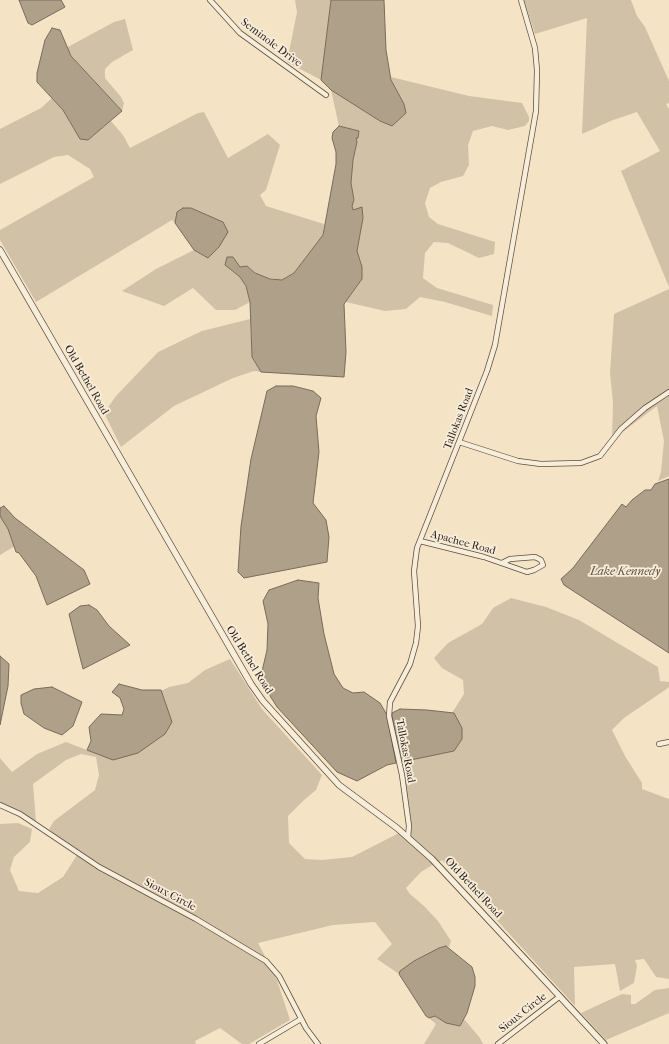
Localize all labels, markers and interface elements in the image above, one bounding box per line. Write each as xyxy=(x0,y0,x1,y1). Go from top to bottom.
street label: Seminole Drive xyxy=(238,16,304,70)
street label: Old Bethel Road xyxy=(61,343,111,417)
street label: Tallokas Road xyxy=(441,386,477,452)
street label: Apachee Road xyxy=(429,528,497,558)
water label: Lake Kennedy xyxy=(590,565,660,579)
street label: Old Bethel Road xyxy=(223,623,275,697)
street label: Tallokas Road xyxy=(392,718,418,784)
street label: Old Bethel Road xyxy=(442,855,504,921)
street label: Sioux Circle xyxy=(142,876,198,914)
street label: Sioux Circle xyxy=(496,990,550,1036)

